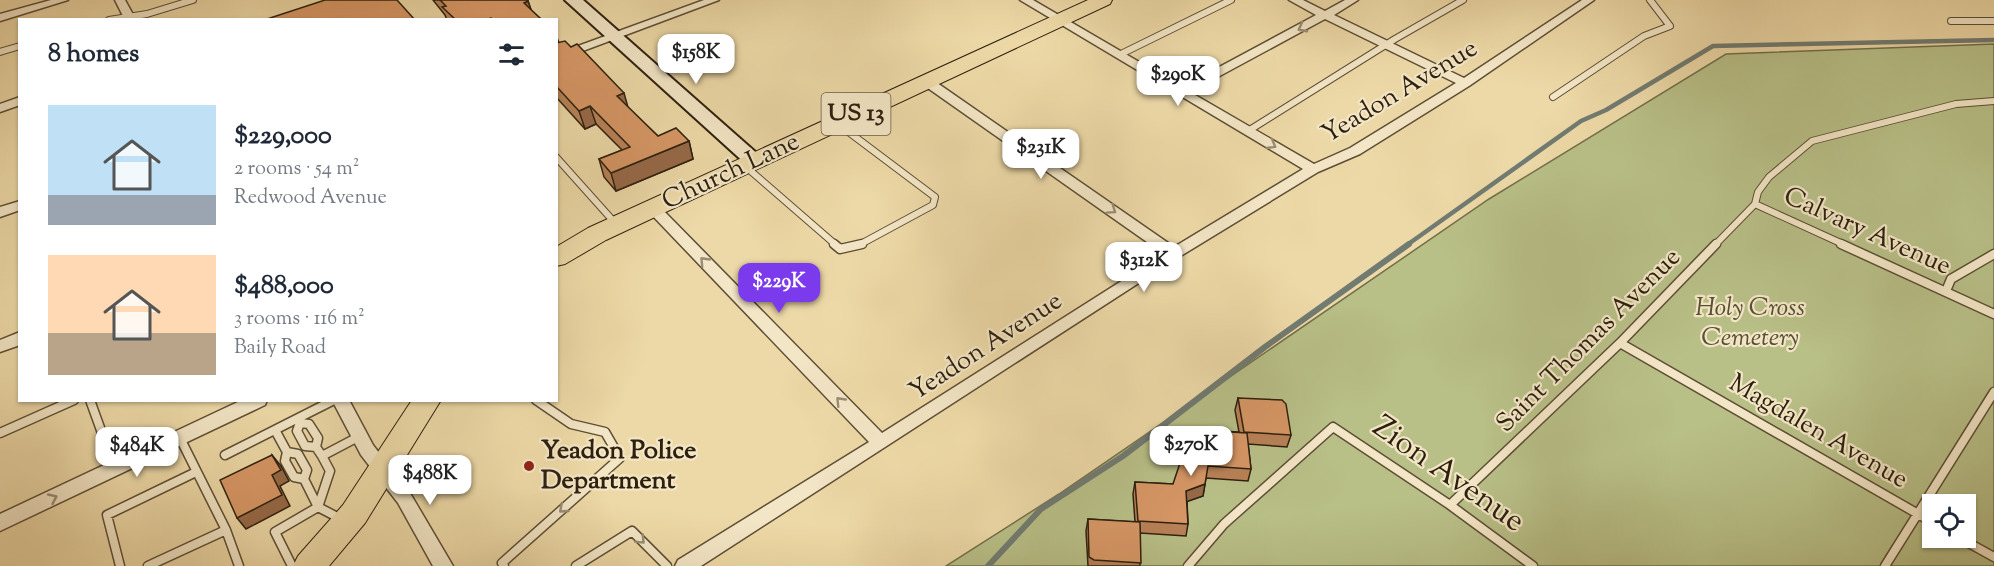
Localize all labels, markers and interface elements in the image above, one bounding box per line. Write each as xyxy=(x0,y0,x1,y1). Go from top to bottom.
one-way arrow xyxy=(1298,21,1308,32)
street label: Yeadon Avenue xyxy=(1315,31,1485,153)
pin: $158K xyxy=(654,34,738,85)
text: 8 homes xyxy=(48,36,139,73)
icon: filters xyxy=(495,38,528,71)
text: $158K xyxy=(672,39,720,68)
pin: $290K xyxy=(1136,56,1220,107)
text: $290K xyxy=(1151,61,1205,90)
road number: US 13 xyxy=(822,93,890,135)
text: $229,000 xyxy=(234,118,332,155)
street label: Church Lane xyxy=(656,124,806,220)
icon: home xyxy=(96,129,168,201)
pin: $231K xyxy=(999,129,1083,180)
text: $231K xyxy=(1016,134,1066,163)
one-way arrow xyxy=(1266,138,1276,149)
text: 2 rooms · 54 m² xyxy=(234,155,359,184)
street label: Calvary Avenue xyxy=(1777,179,1957,285)
text: Redwood Avenue xyxy=(234,184,387,213)
one-way arrow xyxy=(1105,203,1116,214)
street label: Saint Thomas Avenue xyxy=(1488,240,1690,442)
pin: $312K xyxy=(1102,242,1186,293)
text: $312K xyxy=(1119,247,1169,276)
one-way arrow xyxy=(701,258,712,269)
pin: $229K xyxy=(737,263,821,314)
text: $488,000 xyxy=(234,268,334,305)
text: $229K xyxy=(752,268,806,297)
icon: home xyxy=(96,279,168,351)
street label: Yeadon Avenue xyxy=(902,284,1070,410)
park label: Holy Cross Cemetery xyxy=(1695,290,1805,357)
text: 3 rooms · 116 m² xyxy=(234,305,365,334)
text: Baily Road xyxy=(234,334,326,363)
street label: Magdalen Avenue xyxy=(1721,366,1915,498)
one-way arrow xyxy=(837,397,848,408)
street label: Zion Avenue xyxy=(1362,405,1534,545)
pin: $270K xyxy=(1149,426,1233,477)
pin: $484K xyxy=(95,427,179,478)
text: $270K xyxy=(1164,431,1218,460)
text: $484K xyxy=(109,432,165,461)
place label: Yeadon Police Department xyxy=(541,433,696,500)
pin: $488K xyxy=(388,455,472,506)
marker: Yeadon Police Department xyxy=(522,459,536,473)
text: $488K xyxy=(402,460,458,489)
one-way arrow xyxy=(46,493,57,505)
map controls xyxy=(1922,494,1976,548)
button: locate xyxy=(1922,494,1976,548)
one-way arrow xyxy=(559,502,570,513)
one-way arrow xyxy=(634,533,645,544)

